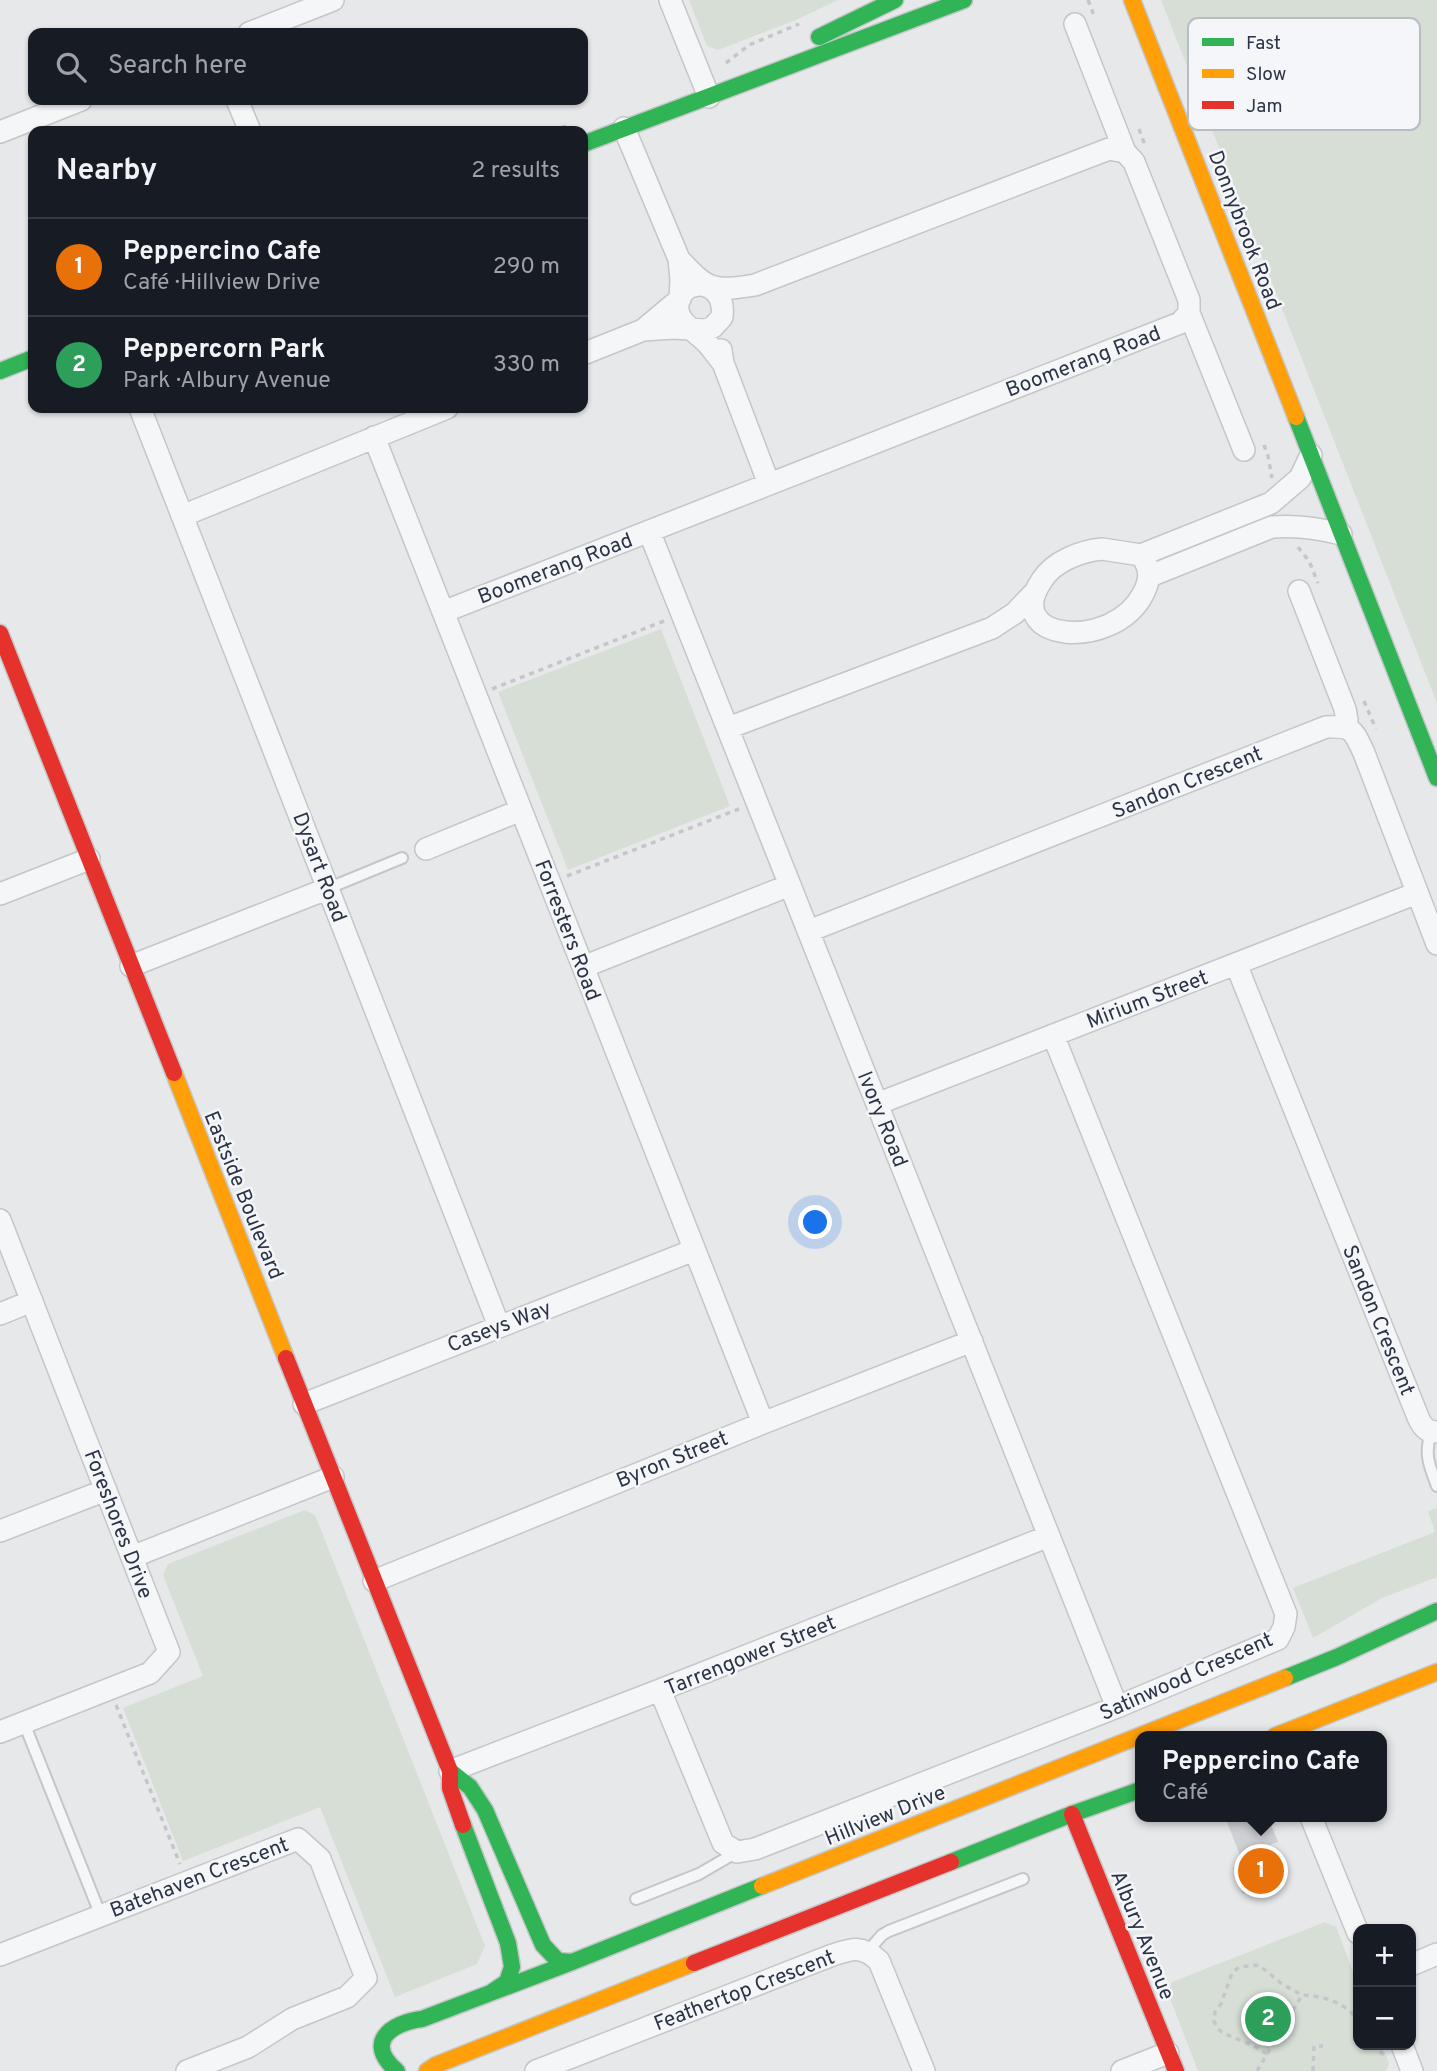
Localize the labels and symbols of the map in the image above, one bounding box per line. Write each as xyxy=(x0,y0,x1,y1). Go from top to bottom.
legend xyxy=(1188,18,1420,130)
text: Fast xyxy=(1246,32,1281,56)
text: Slow xyxy=(1246,63,1286,87)
text: Jam xyxy=(1246,95,1283,119)
street label: Donnybrook Road xyxy=(1201,147,1286,314)
street label: Boomerang Road xyxy=(1002,320,1165,404)
street label: Boomerang Road xyxy=(474,527,637,611)
street label: Sandon Crescent xyxy=(1108,741,1267,826)
street label: Dysart Road xyxy=(285,809,352,926)
street label: Forresters Road xyxy=(527,856,606,1005)
street label: Mirium Street xyxy=(1083,965,1212,1036)
street label: Ivory Road xyxy=(850,1068,913,1172)
street label: Eastside Boulevard xyxy=(197,1107,289,1284)
your location xyxy=(798,1205,832,1239)
street label: Sandon Crescent xyxy=(1335,1241,1420,1400)
street label: Caseys Way xyxy=(444,1295,555,1360)
street label: Byron Street xyxy=(613,1426,732,1495)
street label: Foreshores Drive xyxy=(77,1446,158,1603)
street label: Tarrengower Street xyxy=(661,1610,840,1703)
street label: Satinwood Crescent xyxy=(1096,1627,1278,1728)
street label: Hillview Drive xyxy=(821,1780,950,1853)
street label: Batehaven Crescent xyxy=(106,1832,293,1925)
pin: 1 xyxy=(1238,1845,1284,1897)
street label: Albury Avenue xyxy=(1103,1867,1180,2004)
street label: Feathertop Crescent xyxy=(650,1944,839,2038)
pin: 2 xyxy=(1245,1993,1291,2045)

